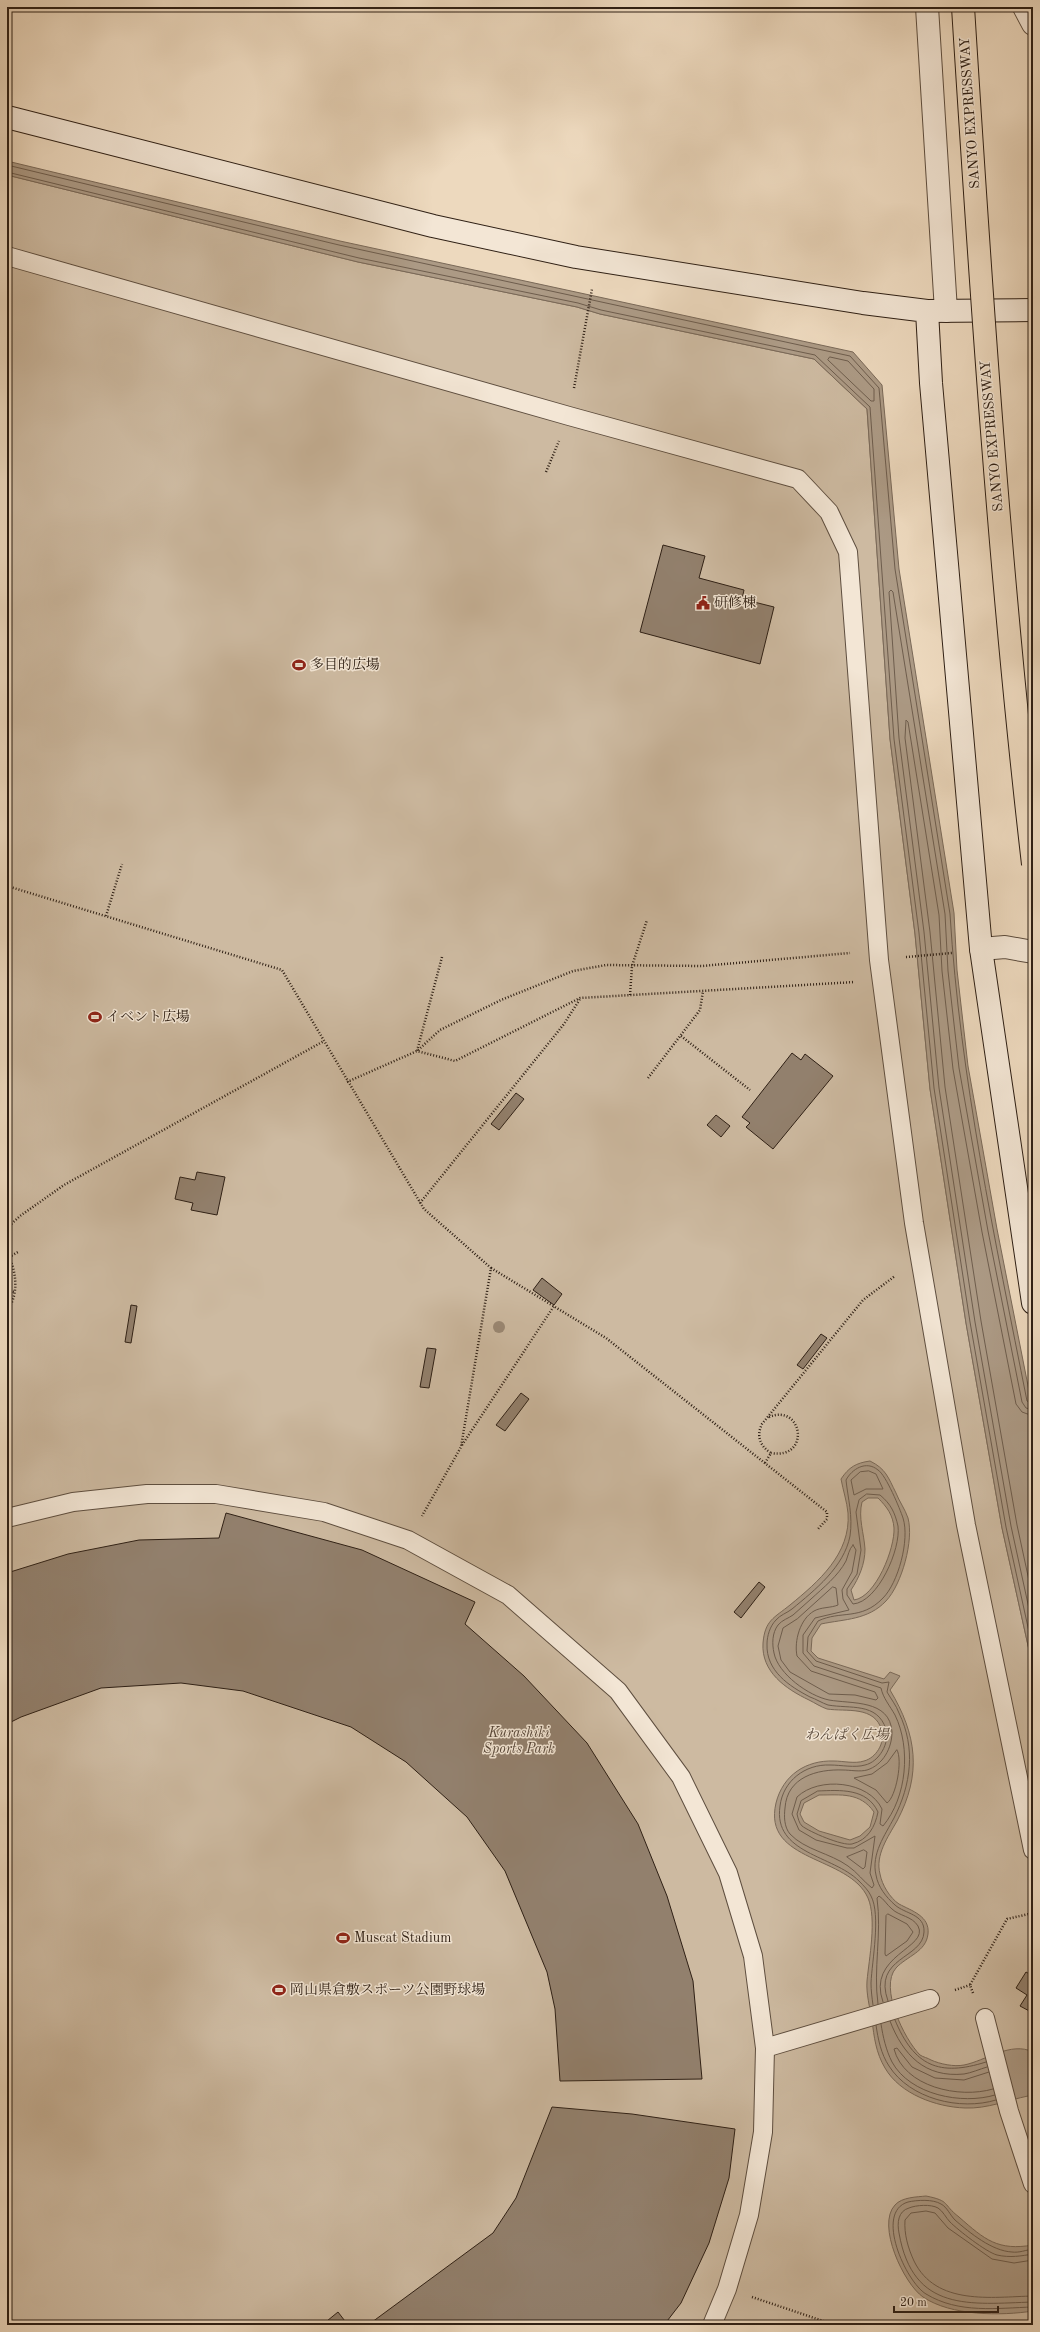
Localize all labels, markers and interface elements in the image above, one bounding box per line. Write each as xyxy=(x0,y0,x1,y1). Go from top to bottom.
street label: SANYO EXPRESSWAY xyxy=(958,37,982,189)
street label: SANYO EXPRESSWAY xyxy=(978,360,1006,512)
public building icon: 研修棟 xyxy=(695,595,711,611)
place label: 研修棟 xyxy=(714,595,756,610)
sports icon: 多目的広場 xyxy=(291,657,307,673)
place label: 多目的広場 xyxy=(310,657,380,672)
sports icon: イベント広場 xyxy=(87,1009,103,1025)
place label: イベント広場 xyxy=(106,1009,190,1024)
park label: Kurashiki Sports Park xyxy=(483,1726,555,1757)
park label: わんぱく広場 xyxy=(805,1727,891,1742)
sports icon: Muscat Stadium xyxy=(335,1930,351,1946)
place label: Muscat Stadium xyxy=(354,1931,451,1945)
sports icon: 岡山県倉敷スポーツ公園野球場 xyxy=(271,1982,287,1998)
place label: 岡山県倉敷スポーツ公園野球場 xyxy=(290,1982,485,1997)
scale bar xyxy=(894,2288,998,2314)
text: 20 m xyxy=(900,2297,927,2309)

